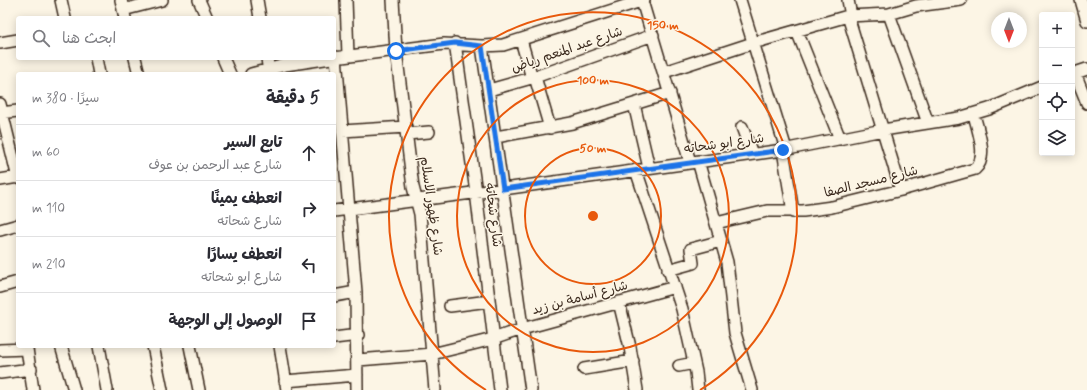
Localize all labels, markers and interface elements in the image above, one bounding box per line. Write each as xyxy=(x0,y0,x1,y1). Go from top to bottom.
north arrow xyxy=(991,12,1027,48)
map controls xyxy=(1039,12,1075,156)
button: + xyxy=(1039,12,1075,48)
search box xyxy=(16,16,336,60)
text: 150 m xyxy=(647,18,679,34)
street label: شارع عبد المنعم رياض xyxy=(509,23,625,78)
icon: search xyxy=(30,27,52,49)
text: ابحث هنا xyxy=(62,29,116,49)
route start xyxy=(387,42,405,60)
button: − xyxy=(1039,48,1075,84)
text: 100 m xyxy=(577,73,610,89)
button: locate xyxy=(1039,84,1075,120)
text: 5 دقيقة xyxy=(266,87,320,109)
text: سيرًا · 380 m xyxy=(32,90,99,107)
button: layers xyxy=(1039,120,1075,156)
street label: شارع ابو شحاته xyxy=(683,130,765,158)
text: تابع السير xyxy=(224,133,282,153)
text: 50 m xyxy=(580,141,607,157)
route end xyxy=(774,141,792,159)
icon: ahead xyxy=(298,142,320,164)
text: 60 m xyxy=(32,144,60,161)
street label: شارع ظهور الاسلام xyxy=(415,155,446,257)
text: شارع عبد الرحمن بن عوف xyxy=(148,157,282,174)
street label: شارع مسجد الصفا xyxy=(822,162,920,202)
street label: شارع شحاته xyxy=(481,182,505,248)
text: انعطف يمينًا xyxy=(211,189,282,209)
icon: right xyxy=(298,198,320,220)
text: 110 m xyxy=(32,200,65,217)
centre of rings xyxy=(586,209,600,223)
text: شارع شحاته xyxy=(218,213,282,230)
text: انعطف يسارًا xyxy=(207,245,282,265)
icon: left xyxy=(298,254,320,276)
text: 210 m xyxy=(32,256,66,273)
text: شارع ابو شحاته xyxy=(201,269,282,286)
street label: شارع أسامة بن زيد xyxy=(530,277,630,319)
icon: arrive xyxy=(298,310,320,332)
text: الوصول إلى الوجهة xyxy=(168,311,282,331)

